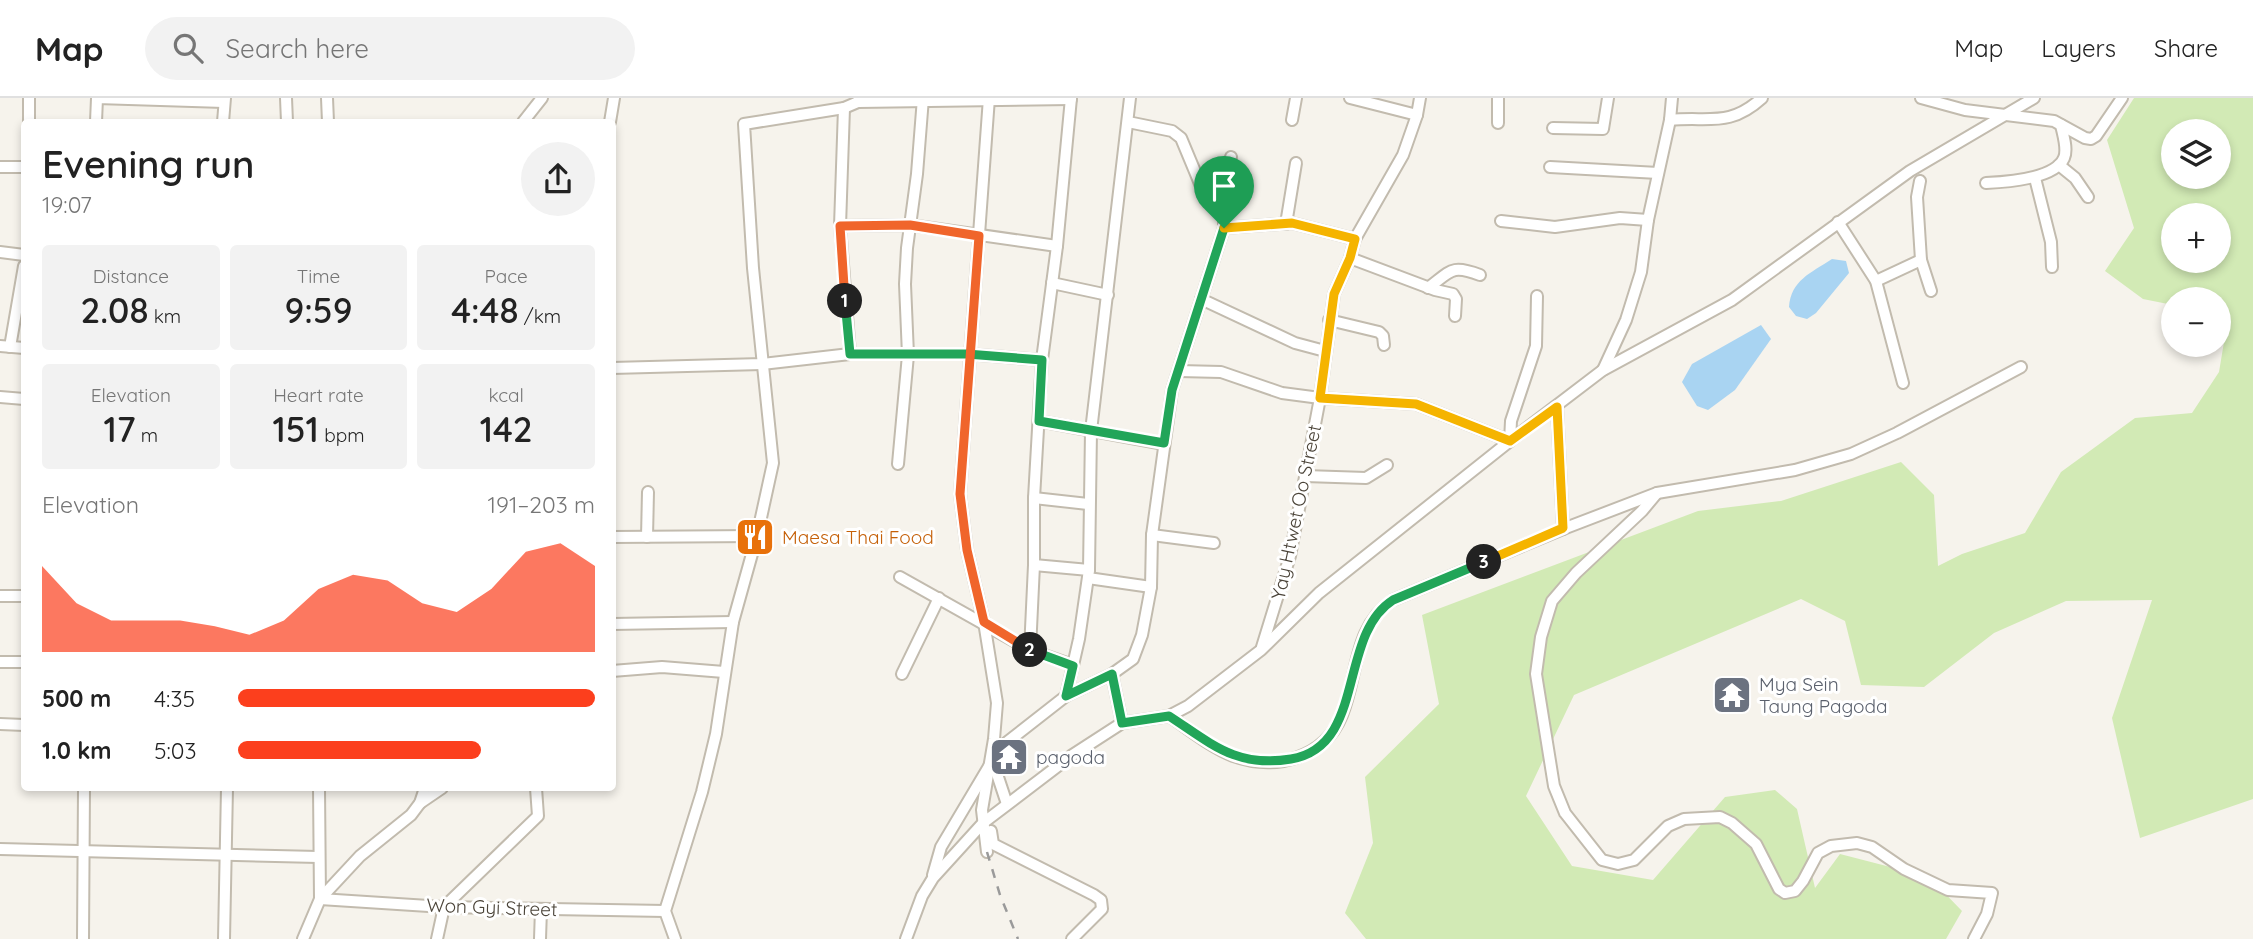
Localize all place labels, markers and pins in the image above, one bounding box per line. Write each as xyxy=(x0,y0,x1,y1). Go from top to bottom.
pin xyxy=(1194,156,1254,228)
pin: 1 xyxy=(828,284,862,318)
restaurant icon: Maesa Thai Food xyxy=(734,516,776,558)
place label: Maesa Thai Food xyxy=(782,525,934,549)
pin: 3 xyxy=(1466,545,1502,580)
pin: 2 xyxy=(1012,632,1048,668)
place label: Mya Sein Taung Pagoda xyxy=(1759,672,1887,718)
temple icon: Mya Sein Taung Pagoda xyxy=(1711,674,1753,716)
temple icon: pagoda xyxy=(988,736,1030,778)
place label: pagoda xyxy=(1036,745,1105,769)

